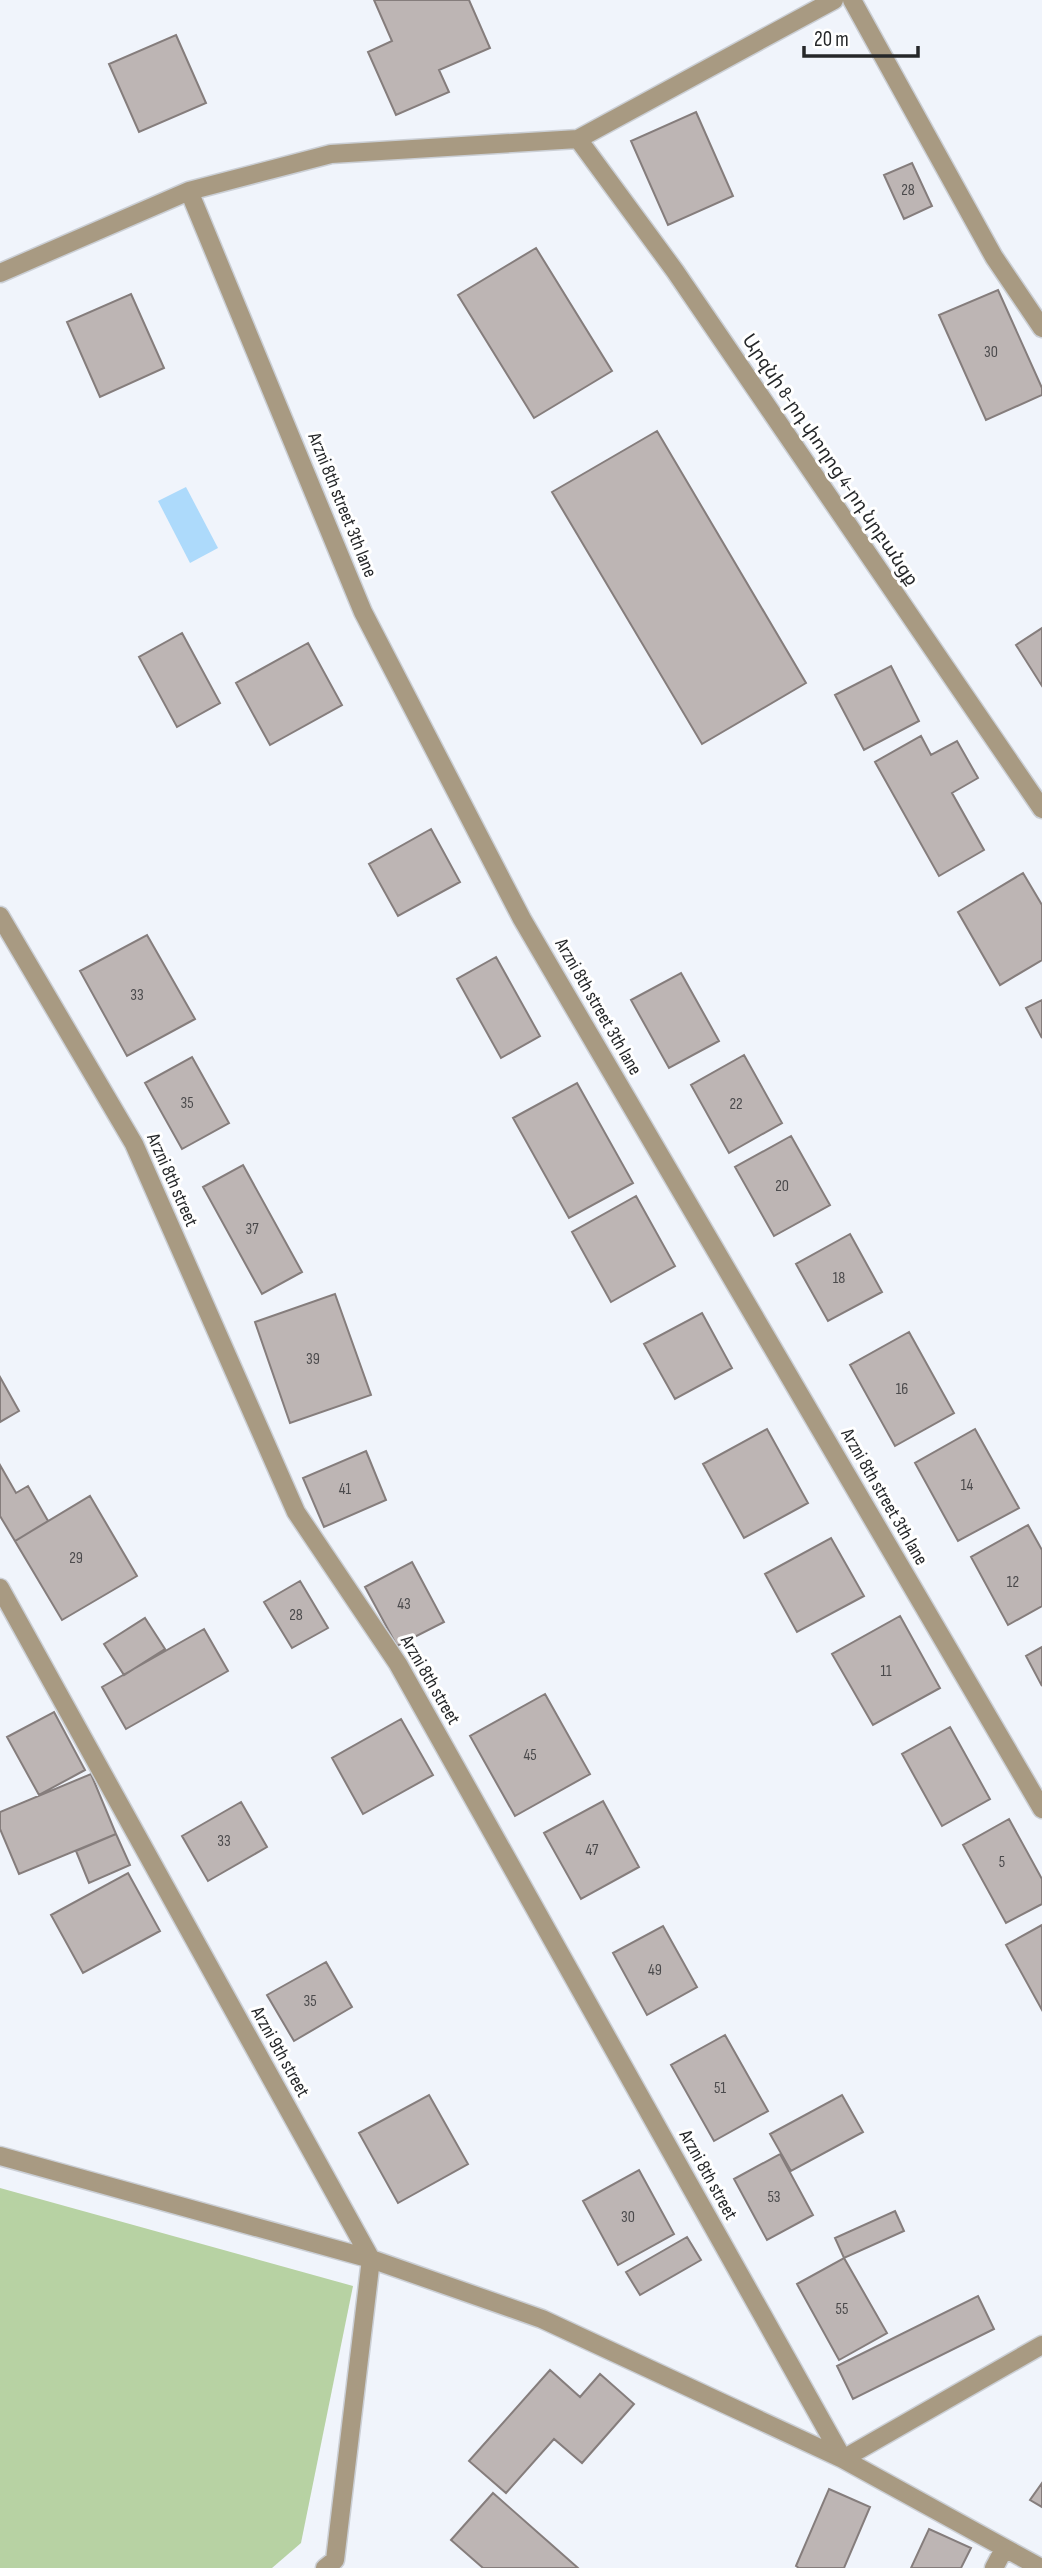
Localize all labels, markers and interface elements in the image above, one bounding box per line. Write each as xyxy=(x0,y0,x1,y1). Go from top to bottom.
scale bar xyxy=(804,14,918,58)
text: 20 m xyxy=(814,27,849,52)
house number: 28 xyxy=(901,181,915,200)
street label: Արզնի 8-րդ փողոց 4-րդ նրբանցք xyxy=(737,330,923,590)
house number: 30 xyxy=(984,343,998,362)
street label: Arzni 8th street 3th lane xyxy=(302,428,382,581)
street label: Arzni 8th street 3th lane xyxy=(549,934,646,1079)
house number: 33 xyxy=(130,986,144,1005)
house number: 35 xyxy=(180,1094,194,1113)
house number: 22 xyxy=(729,1095,743,1114)
street label: Arzni 8th street xyxy=(141,1129,203,1230)
house number: 20 xyxy=(775,1177,789,1196)
house number: 37 xyxy=(245,1220,259,1239)
house number: 18 xyxy=(833,1269,845,1288)
house number: 39 xyxy=(306,1350,320,1369)
house number: 16 xyxy=(896,1380,908,1399)
street label: Arzni 8th street 3th lane xyxy=(835,1424,932,1569)
house number: 14 xyxy=(961,1476,973,1495)
house number: 41 xyxy=(339,1480,352,1499)
house number: 29 xyxy=(69,1549,83,1568)
house number: 12 xyxy=(1007,1573,1019,1592)
house number: 43 xyxy=(397,1595,411,1614)
house number: 28 xyxy=(289,1606,303,1625)
street label: Arzni 8th street xyxy=(395,1630,465,1729)
house number: 11 xyxy=(880,1662,892,1681)
house number: 45 xyxy=(523,1746,537,1765)
house number: 33 xyxy=(217,1832,231,1851)
house number: 47 xyxy=(586,1841,599,1860)
house number: 5 xyxy=(999,1853,1005,1872)
house number: 49 xyxy=(648,1961,662,1980)
house number: 35 xyxy=(303,1992,317,2011)
street label: Arzni 9th street xyxy=(245,2002,314,2101)
house number: 51 xyxy=(714,2079,726,2098)
street label: Arzni 8th street xyxy=(673,2125,742,2224)
house number: 53 xyxy=(767,2188,781,2207)
house number: 30 xyxy=(621,2208,635,2227)
house number: 55 xyxy=(836,2300,848,2319)

